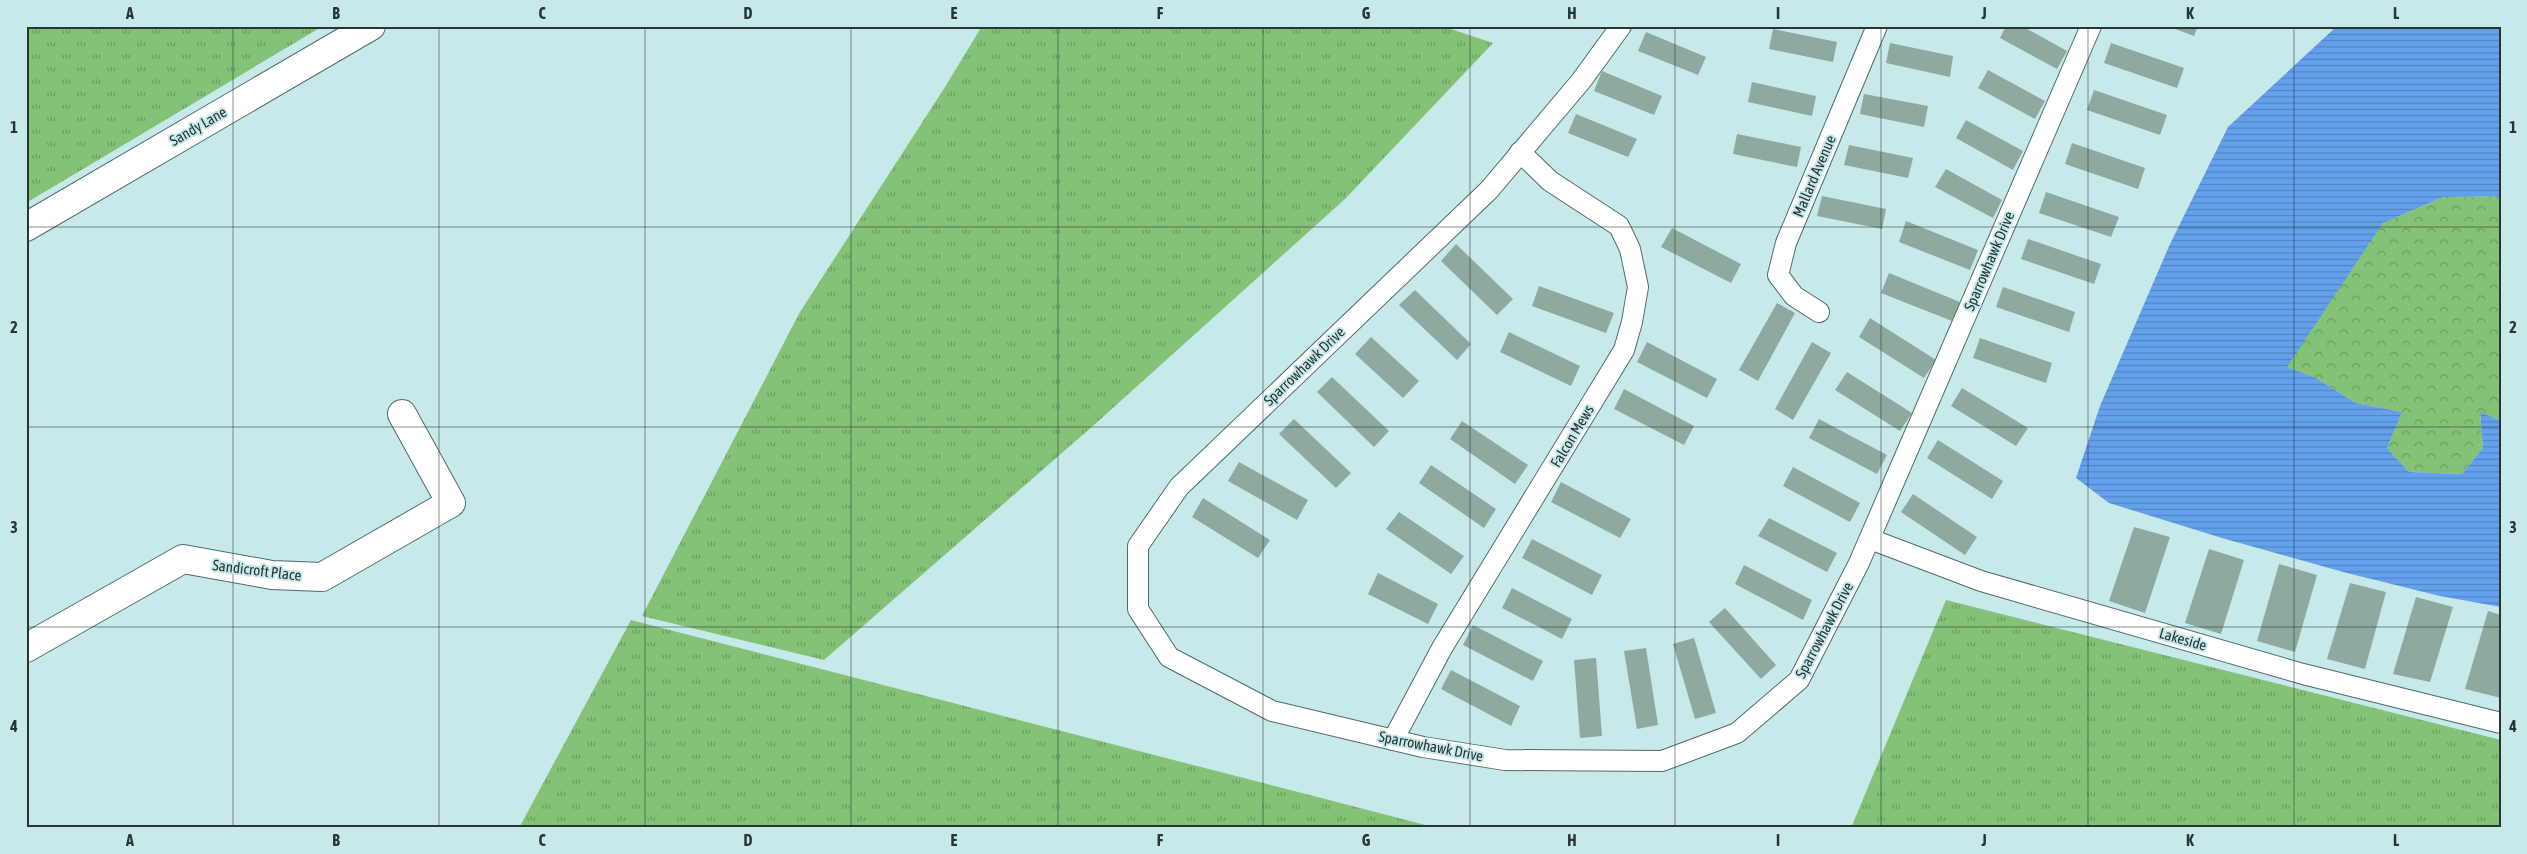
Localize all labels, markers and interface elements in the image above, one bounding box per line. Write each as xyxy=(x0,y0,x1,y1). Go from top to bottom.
text: A xyxy=(125,4,134,22)
text: B xyxy=(332,4,340,22)
text: C xyxy=(538,4,546,22)
text: D xyxy=(744,4,753,22)
text: E xyxy=(951,4,958,22)
text: F xyxy=(1157,4,1164,22)
text: G xyxy=(1362,4,1371,22)
text: H xyxy=(1567,4,1577,22)
text: I xyxy=(1776,4,1780,22)
text: J xyxy=(1980,4,1987,22)
text: K xyxy=(2186,4,2194,22)
text: L xyxy=(2393,4,2400,22)
street label: Sandy Lane xyxy=(167,103,230,149)
text: 1 xyxy=(10,118,18,136)
text: 1 xyxy=(2509,118,2517,136)
street label: Mallard Avenue xyxy=(1789,132,1839,219)
street label: Sparrowhawk Drive xyxy=(1960,209,2018,313)
text: 2 xyxy=(10,318,18,336)
text: 2 xyxy=(2509,318,2517,336)
street label: Sparrowhawk Drive xyxy=(1260,323,1348,409)
street label: Falcon Mews xyxy=(1547,402,1597,470)
text: 3 xyxy=(10,518,18,536)
text: 3 xyxy=(2509,518,2517,536)
street label: Sandicroft Place xyxy=(212,556,303,584)
street label: Sparrowhawk Drive xyxy=(1792,579,1856,681)
street label: Lakeside xyxy=(2157,624,2209,654)
text: 4 xyxy=(9,717,18,735)
text: 4 xyxy=(2508,717,2517,735)
street label: Sparrowhawk Drive xyxy=(1377,728,1485,764)
text: A xyxy=(125,831,134,849)
text: B xyxy=(332,831,340,849)
text: C xyxy=(538,831,546,849)
text: D xyxy=(744,831,753,849)
text: E xyxy=(951,831,958,849)
text: F xyxy=(1157,831,1164,849)
text: G xyxy=(1362,831,1371,849)
text: H xyxy=(1567,831,1577,849)
text: I xyxy=(1776,831,1780,849)
text: J xyxy=(1980,831,1987,849)
text: K xyxy=(2186,831,2194,849)
text: L xyxy=(2393,831,2400,849)

